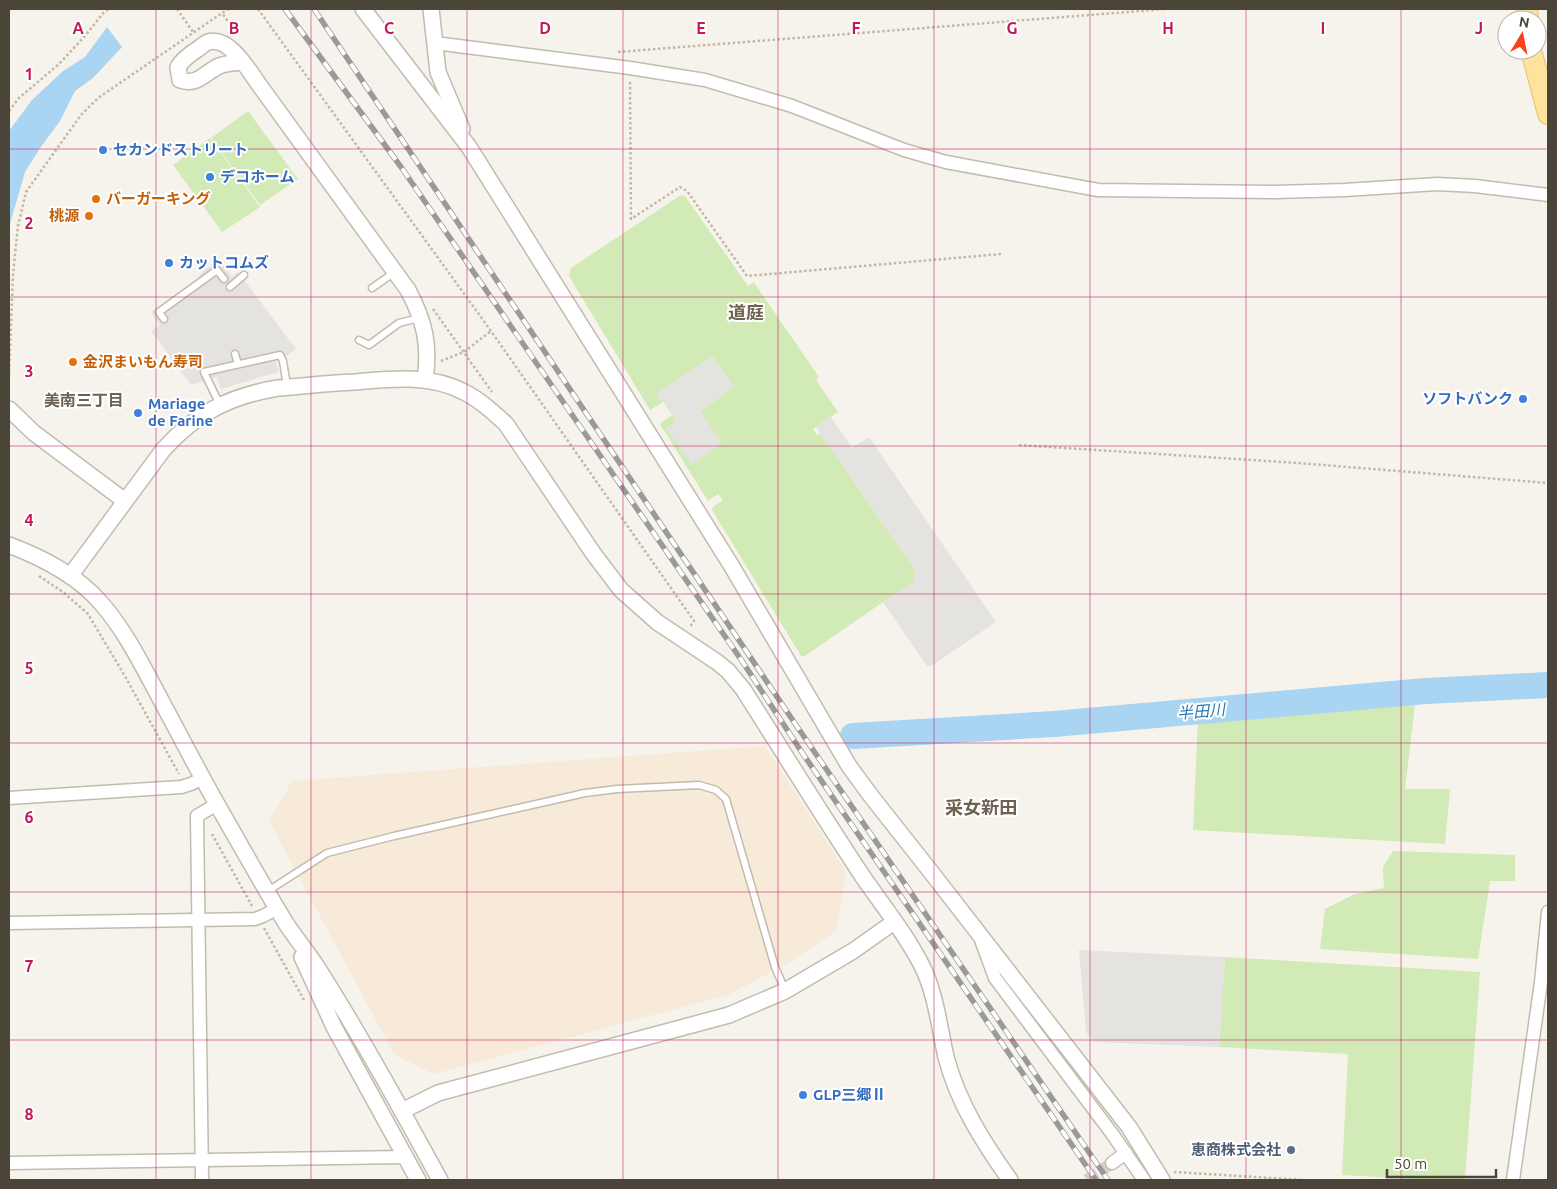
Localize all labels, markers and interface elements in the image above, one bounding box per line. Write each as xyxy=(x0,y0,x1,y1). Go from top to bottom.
north arrow xyxy=(1497,10,1547,60)
text: N xyxy=(1518,13,1531,31)
text: A xyxy=(72,19,84,37)
text: B xyxy=(229,19,239,37)
text: C xyxy=(384,19,394,37)
text: D xyxy=(539,19,551,37)
text: E xyxy=(696,19,706,37)
text: F xyxy=(852,19,861,37)
text: G xyxy=(1006,19,1018,37)
text: H xyxy=(1162,19,1174,37)
text: I xyxy=(1321,19,1325,37)
text: J xyxy=(1475,19,1483,37)
text: 1 xyxy=(24,65,34,83)
place label: セカンドストリート xyxy=(113,141,248,158)
marker: セカンドストリート xyxy=(97,144,109,156)
place label: デコホーム xyxy=(220,168,295,185)
marker: デコホーム xyxy=(204,171,216,183)
place label: バーガーキング xyxy=(106,190,211,207)
marker: バーガーキング xyxy=(90,193,102,205)
place label: 桃源 xyxy=(49,207,80,224)
marker: 桃源 xyxy=(83,210,95,222)
text: 2 xyxy=(24,214,34,232)
place label: カットコムズ xyxy=(179,254,269,271)
marker: カットコムズ xyxy=(163,257,175,269)
district label: 道庭 xyxy=(728,302,764,322)
place label: 金沢まいもん寿司 xyxy=(83,353,203,370)
marker: 金沢まいもん寿司 xyxy=(67,356,79,368)
text: 3 xyxy=(24,362,34,380)
place label: ソフトバンク xyxy=(1422,390,1513,407)
district label: 美南三丁目 xyxy=(44,391,124,409)
marker: ソフトバンク xyxy=(1517,393,1529,405)
place label: Mariage de Farine xyxy=(148,395,213,429)
marker: Mariage de Farine xyxy=(132,407,144,419)
text: 4 xyxy=(24,511,34,529)
text: 5 xyxy=(24,659,34,677)
water label: 半田川 xyxy=(1176,700,1228,722)
district label: 采女新田 xyxy=(945,797,1017,817)
text: 6 xyxy=(24,808,34,826)
text: 7 xyxy=(24,957,34,975)
place label: GLP三郷Ⅱ xyxy=(813,1086,886,1103)
marker: GLP三郷Ⅱ xyxy=(797,1089,809,1101)
text: 8 xyxy=(24,1105,34,1123)
place label: 恵商株式会社 xyxy=(1191,1141,1281,1158)
marker: 恵商株式会社 xyxy=(1285,1144,1297,1156)
scale bar xyxy=(1387,1146,1496,1178)
text: 50 m xyxy=(1394,1155,1427,1172)

